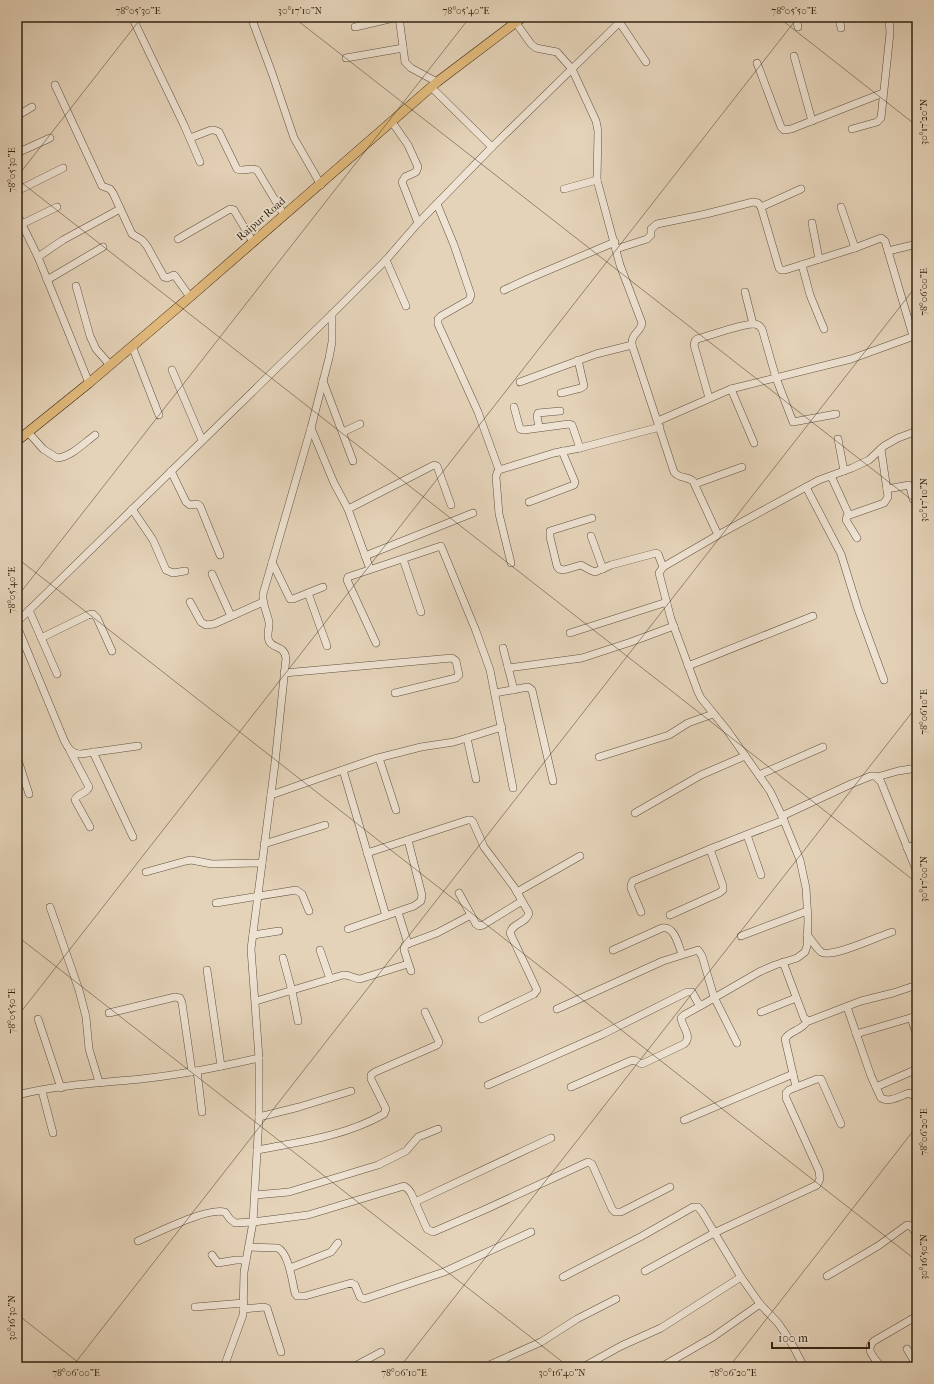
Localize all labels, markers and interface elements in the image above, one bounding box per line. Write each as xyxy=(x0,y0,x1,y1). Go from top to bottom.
text: 78°05'30"E xyxy=(115,5,161,17)
text: 30°17'10"N xyxy=(278,5,323,17)
text: 78°05'40"E xyxy=(443,5,489,17)
text: 78°05'50"E xyxy=(771,5,817,17)
text: 30°17'20"N xyxy=(918,99,930,145)
text: 78°05'30"E xyxy=(6,147,18,193)
street label: Raipur Road xyxy=(234,194,289,244)
text: 78°06'00"E xyxy=(918,268,930,316)
text: 30°17'10"N xyxy=(918,477,930,522)
text: 78°05'40"E xyxy=(6,567,18,613)
text: 78°06'10"E xyxy=(918,689,930,735)
text: 30°17'00"N xyxy=(918,855,930,902)
text: 78°05'50"E xyxy=(6,988,18,1034)
text: 78°06'20"E xyxy=(918,1108,930,1156)
text: 30°16'50"N xyxy=(918,1234,930,1280)
text: 30°16'30"N xyxy=(6,1295,18,1341)
scale bar xyxy=(772,1324,869,1350)
text: 100 m xyxy=(778,1331,808,1345)
text: 78°06'00"E xyxy=(52,1367,100,1379)
text: 78°06'10"E xyxy=(381,1367,427,1379)
text: 30°16'40"N xyxy=(538,1367,586,1379)
text: 78°06'20"E xyxy=(709,1367,757,1379)

